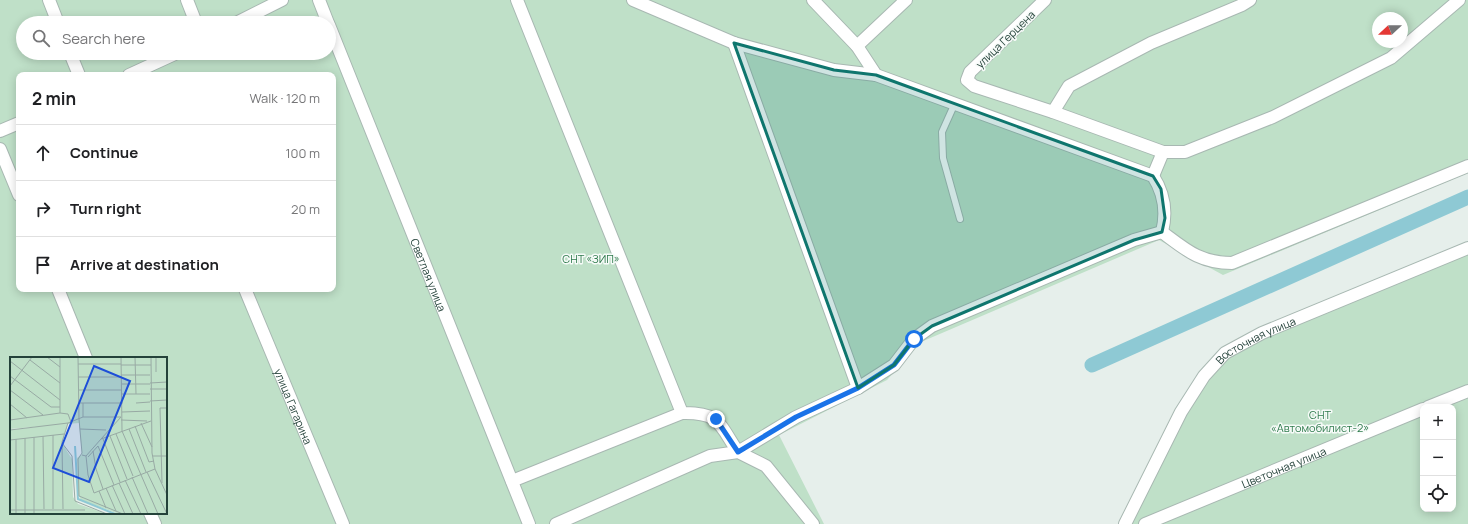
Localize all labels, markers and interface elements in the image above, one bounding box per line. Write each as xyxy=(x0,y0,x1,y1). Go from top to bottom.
street label: улица Герцена xyxy=(972,7,1038,71)
north arrow xyxy=(1372,12,1408,48)
search box xyxy=(16,16,336,60)
icon: search xyxy=(30,27,52,49)
text: Search here xyxy=(62,28,145,49)
text: 2 min xyxy=(32,87,76,110)
text: Walk · 120 m xyxy=(250,89,320,107)
icon: ahead xyxy=(32,142,54,164)
text: Continue xyxy=(70,142,138,163)
text: 100 m xyxy=(285,144,320,162)
icon: right xyxy=(32,198,54,220)
text: Turn right xyxy=(70,198,141,219)
text: 20 m xyxy=(291,200,320,218)
street label: Светлая улица xyxy=(408,236,450,313)
park label: СНТ «ЗИП» xyxy=(562,251,620,266)
icon: arrive xyxy=(32,254,54,276)
text: Arrive at destination xyxy=(70,254,219,275)
street label: Восточная улица xyxy=(1212,313,1298,367)
route start xyxy=(905,330,923,348)
inset map xyxy=(10,357,167,514)
street label: улица Гагарина xyxy=(271,366,316,446)
map controls xyxy=(1420,404,1456,512)
button: + xyxy=(1420,404,1456,440)
park label: СНТ «Автомобилист-2» xyxy=(1271,407,1369,435)
route end xyxy=(707,410,725,428)
button: − xyxy=(1420,440,1456,476)
street label: Цветочная улица xyxy=(1239,443,1328,491)
button: locate xyxy=(1420,476,1456,512)

